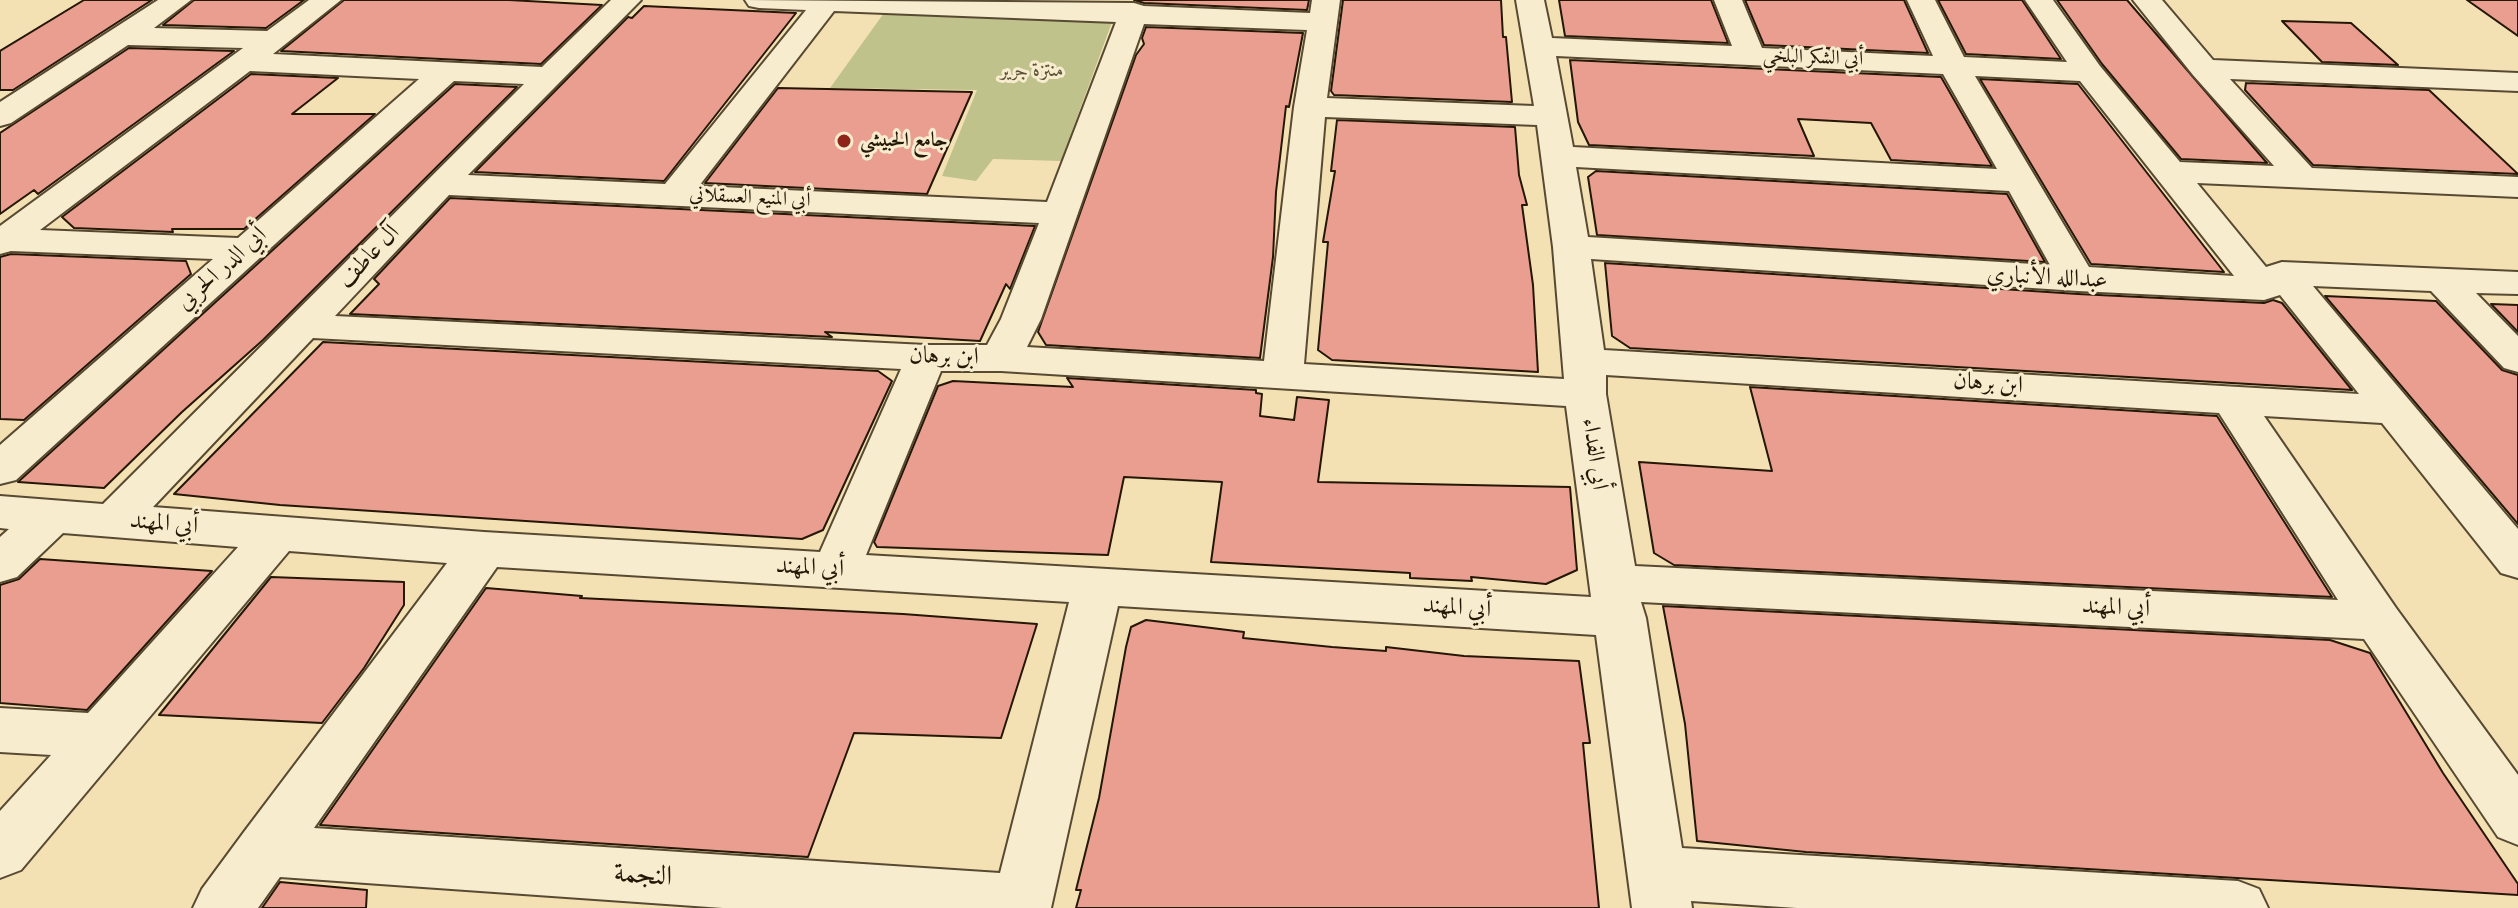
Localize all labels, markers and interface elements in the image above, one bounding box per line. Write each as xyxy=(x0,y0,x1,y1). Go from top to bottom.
street label: أبي الشكر البلخي xyxy=(1762,44,1864,72)
park label: منتزة جرير xyxy=(1000,59,1064,83)
place label: جامع الحبيشي xyxy=(860,129,948,153)
marker: جامع الحبيشي xyxy=(835,132,853,150)
street label: أبي المنيع العسقلاني xyxy=(689,183,811,213)
street label: آل عاطف xyxy=(332,219,406,295)
street label: أبي الدر الحربي xyxy=(171,221,273,317)
street label: عبدالله الأنباري xyxy=(1986,260,2108,296)
street label: ابن برهان xyxy=(909,342,979,372)
street label: ابن برهان xyxy=(1952,367,2024,401)
street label: أبي الفداء xyxy=(1575,416,1613,492)
street label: أبي المهند xyxy=(129,507,199,541)
street label: أبي المهند xyxy=(775,552,845,584)
street label: أبي المهند xyxy=(1422,591,1492,625)
street label: أبي المهند xyxy=(2081,592,2151,624)
street label: النجمة xyxy=(613,857,673,895)

